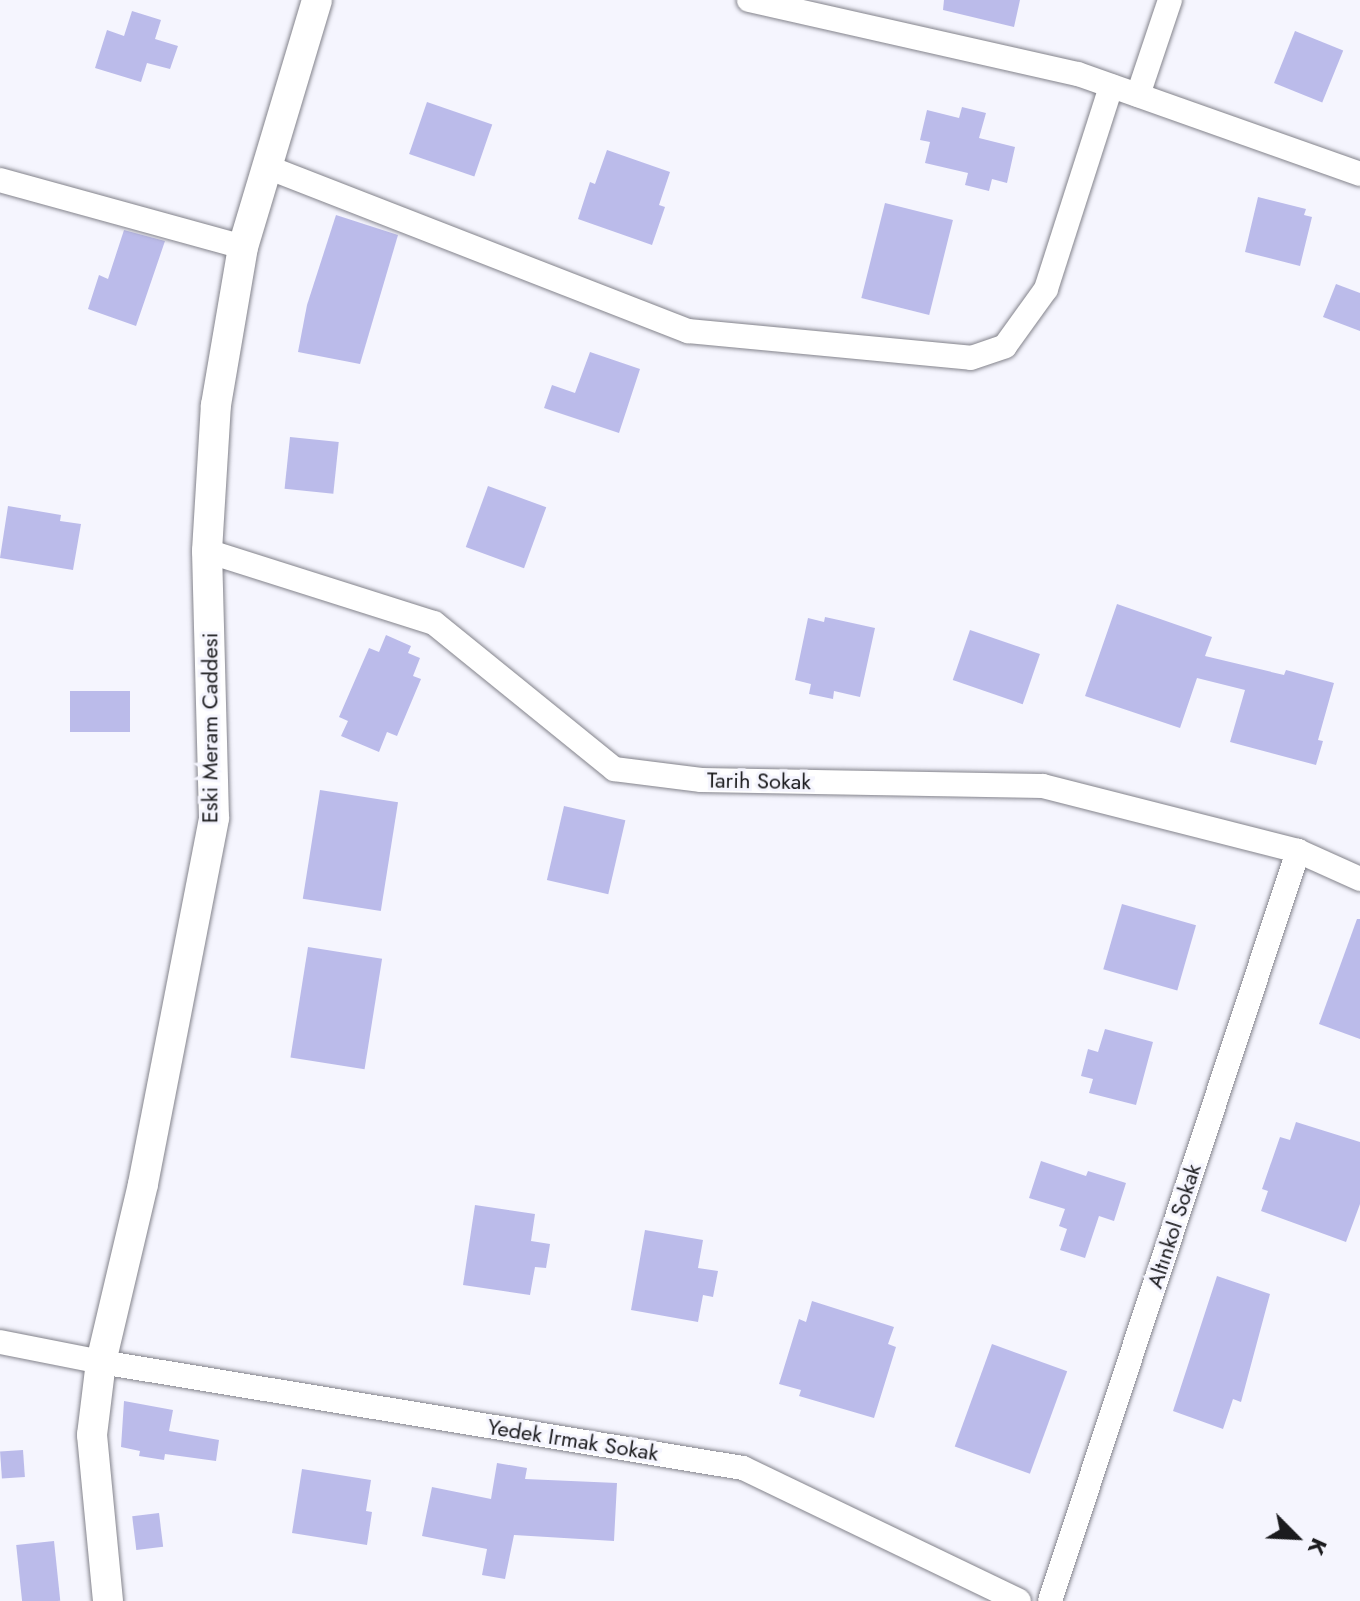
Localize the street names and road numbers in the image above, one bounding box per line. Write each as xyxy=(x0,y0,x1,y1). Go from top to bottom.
street label: Eski Meram Caddesi xyxy=(197,633,223,823)
street label: Tarih Sokak xyxy=(707,767,811,795)
street label: Altınkol Sokak xyxy=(1141,1161,1207,1291)
street label: Yedek Irmak Sokak xyxy=(486,1413,660,1467)

